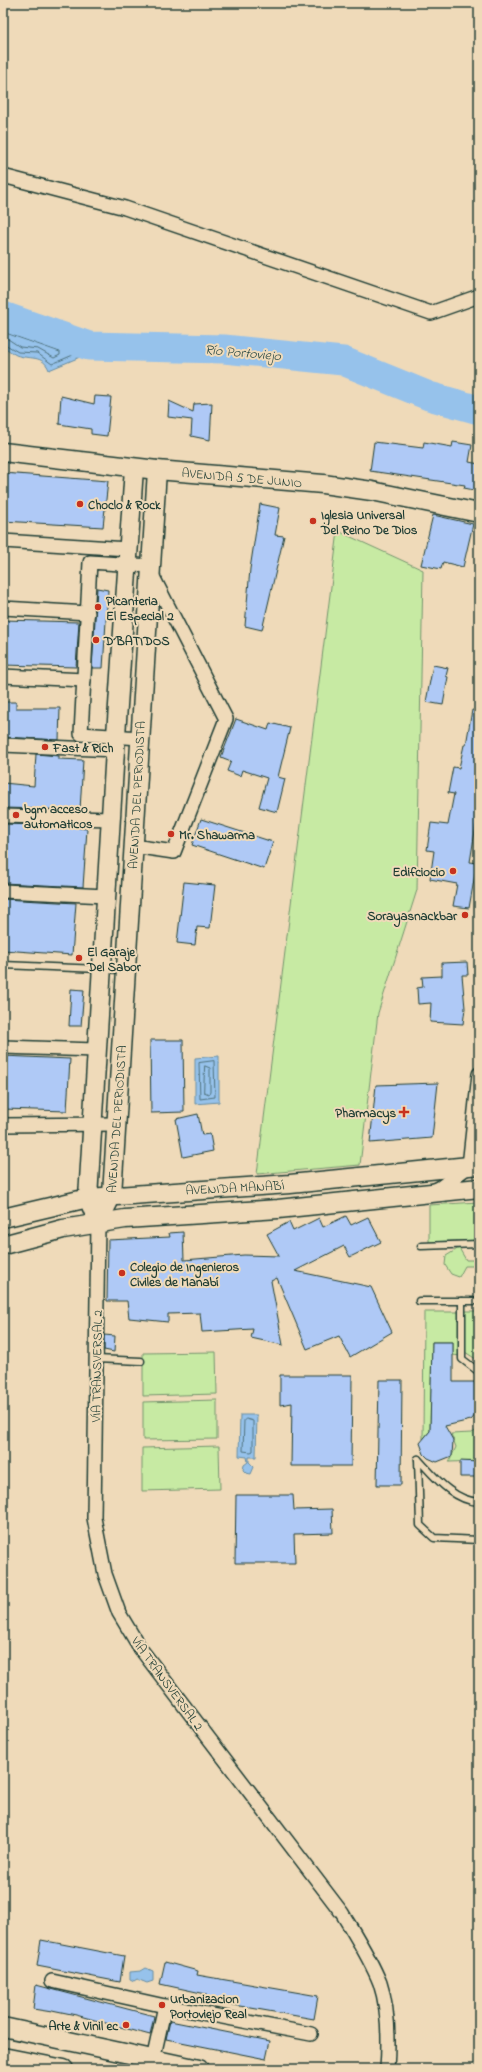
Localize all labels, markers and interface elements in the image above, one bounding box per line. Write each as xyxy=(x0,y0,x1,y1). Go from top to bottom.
water label: Río Portoviejo xyxy=(204,340,282,367)
street label: AVENIDA 5 DE JUNIO xyxy=(181,464,303,493)
place label: Choclo & Rock xyxy=(88,496,161,515)
marker: Choclo & Rock xyxy=(75,499,85,509)
place label: Iglesia Universal Del Reino De Dios xyxy=(320,506,418,540)
marker: Iglesia Universal Del Reino De Dios xyxy=(308,516,318,526)
place label: Picanteria El Especial 2 xyxy=(106,592,174,626)
marker: Picanteria El Especial 2 xyxy=(93,602,103,612)
place label: D´BATIDOS xyxy=(103,632,170,651)
marker: D´BATIDOS xyxy=(91,635,101,645)
street label: AVENIDA DEL PERIODISTA xyxy=(124,721,151,870)
place label: Fast & Rich xyxy=(52,739,113,758)
marker: Fast & Rich xyxy=(40,742,50,752)
place label: bgm acceso automaticos xyxy=(24,800,93,834)
marker: bgm acceso automaticos xyxy=(11,810,21,820)
place label: Mr. Shawarma xyxy=(179,826,255,845)
marker: Mr. Shawarma xyxy=(166,829,176,839)
place label: Edifciocio xyxy=(392,863,445,882)
marker: Edifciocio xyxy=(448,866,458,876)
place label: Sorayasnackbar xyxy=(367,907,458,928)
marker: Sorayasnackbar xyxy=(460,910,470,920)
place label: El Garaje Del Sabor xyxy=(86,943,142,977)
marker: El Garaje Del Sabor xyxy=(74,953,84,963)
street label: AVENIDA DEL PERIODISTA xyxy=(103,1045,132,1194)
place label: Pharmacys xyxy=(335,1104,396,1125)
marker: Pharmacys xyxy=(399,1107,409,1117)
street label: AVENIDA MANABÍ xyxy=(185,1176,285,1201)
place label: Colegio de Ingenieros Civiles de Manabí xyxy=(130,1258,240,1292)
marker: Colegio de Ingenieros Civiles de Manabí xyxy=(117,1268,127,1278)
street label: VÍA TRANSVERSAL 2 xyxy=(87,1309,108,1423)
street label: VÍA TRANSVERSAL 2 xyxy=(126,1632,208,1735)
place label: Urbanizacion Portoviejo Real xyxy=(170,1990,247,2024)
marker: Urbanizacion Portoviejo Real xyxy=(157,2000,167,2010)
place label: Arte & Vinil ec xyxy=(48,2017,119,2036)
marker: Arte & Vinil ec xyxy=(121,2020,131,2030)

